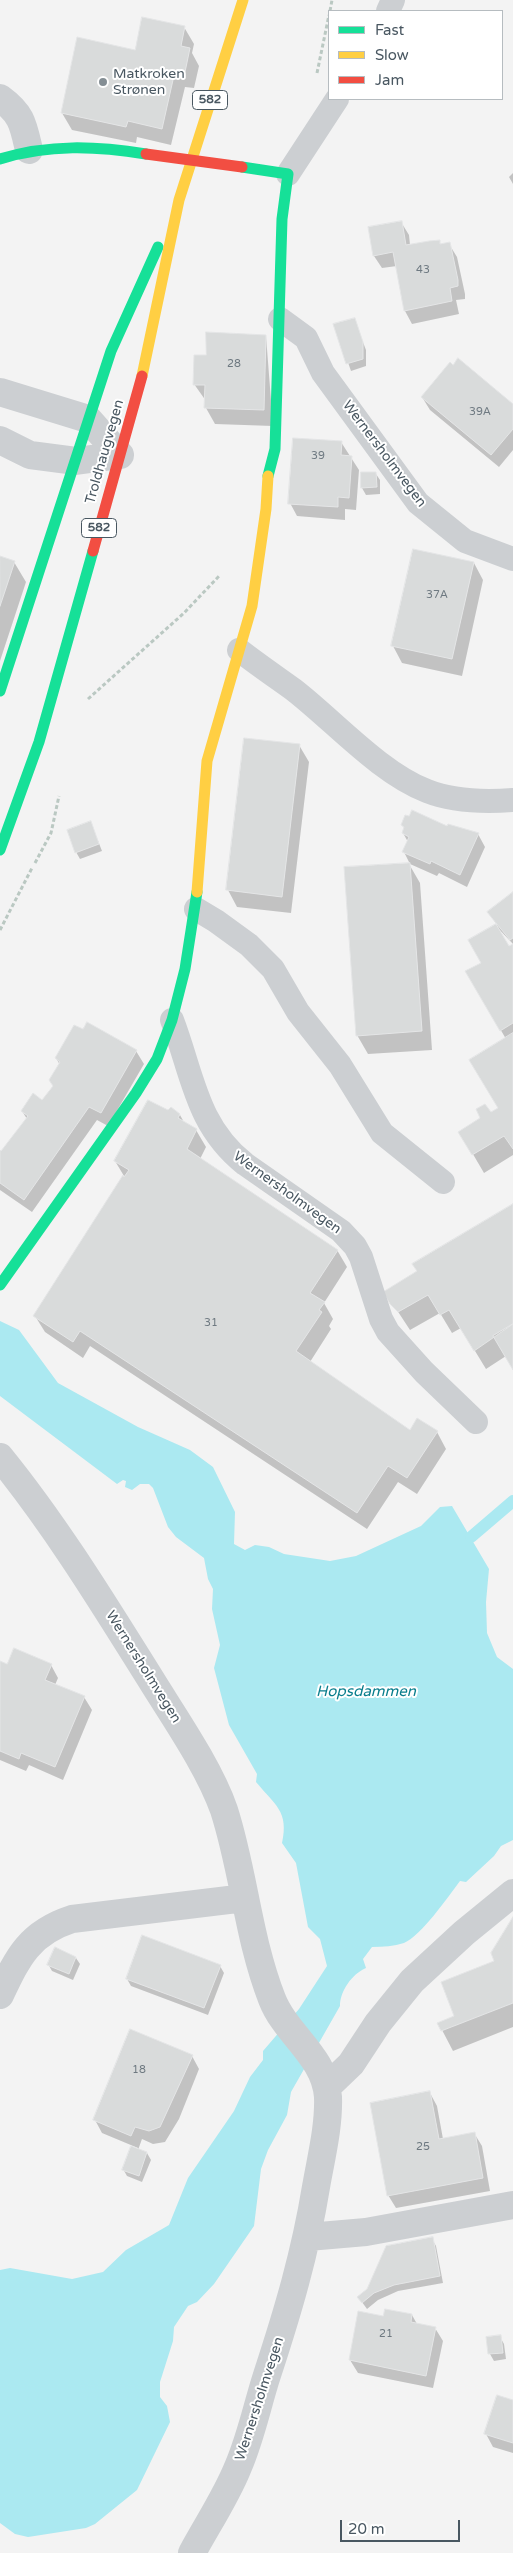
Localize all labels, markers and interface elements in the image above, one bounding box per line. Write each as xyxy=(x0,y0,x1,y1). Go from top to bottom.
legend xyxy=(328,10,503,100)
text: Fast xyxy=(375,21,404,39)
text: Slow xyxy=(375,46,409,64)
place label: Matkroken Strønen xyxy=(113,66,185,98)
text: Jam xyxy=(375,71,404,89)
marker: Matkroken Strønen xyxy=(97,76,109,88)
road number: 582 xyxy=(192,90,228,110)
house number: 43 xyxy=(416,263,430,277)
house number: 28 xyxy=(227,357,241,371)
street label: Wernersholmvegen xyxy=(338,397,430,511)
street label: Troldhaugvegen xyxy=(82,398,128,506)
house number: 39A xyxy=(469,405,491,419)
house number: 39 xyxy=(311,449,325,463)
road number: 582 xyxy=(82,518,116,538)
house number: 37A xyxy=(426,588,448,602)
street label: Wernersholmvegen xyxy=(230,1148,344,1238)
house number: 31 xyxy=(204,1316,218,1330)
street label: Wernersholmvegen xyxy=(102,1608,184,1726)
water label: Hopsdammen xyxy=(316,1683,416,1701)
house number: 18 xyxy=(132,2063,146,2077)
house number: 25 xyxy=(416,2140,430,2154)
house number: 21 xyxy=(379,2327,393,2341)
street label: Wernersholmvegen xyxy=(232,2335,288,2463)
scale bar xyxy=(343,2510,463,2542)
text: 20 m xyxy=(348,2520,385,2538)

